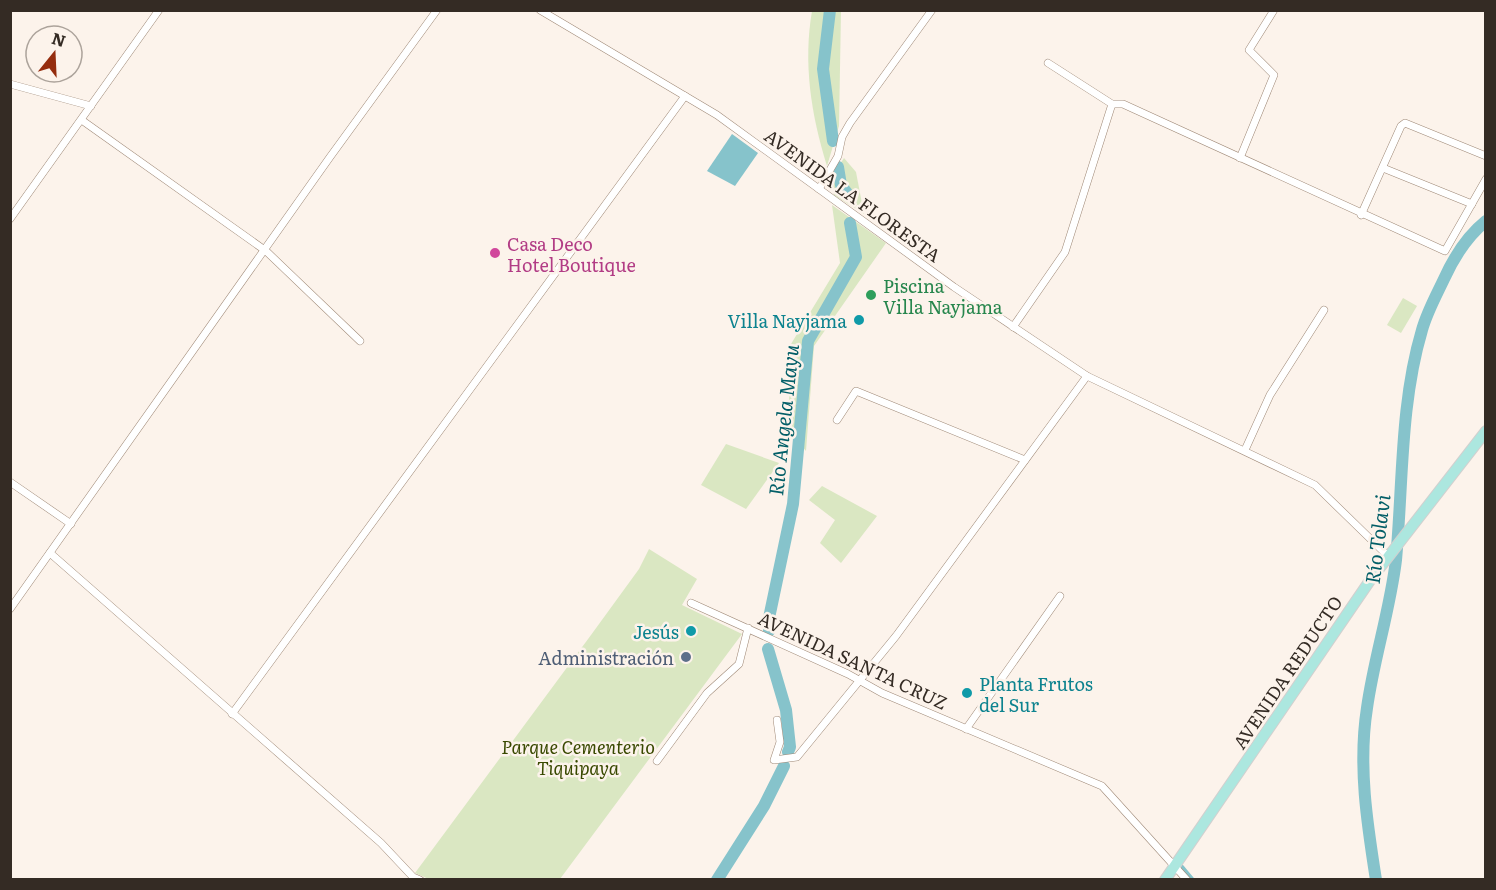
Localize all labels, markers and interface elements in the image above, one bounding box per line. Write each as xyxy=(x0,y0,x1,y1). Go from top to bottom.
north arrow xyxy=(24,24,84,84)
text: N xyxy=(49,25,69,52)
street label: AVENIDA LA FLORESTA xyxy=(759,122,947,268)
place label: Casa Deco Hotel Boutique xyxy=(507,230,636,278)
marker: Casa Deco Hotel Boutique xyxy=(488,246,502,260)
place label: Piscina Villa Nayjama xyxy=(883,272,1003,320)
marker: Piscina Villa Nayjama xyxy=(864,288,878,302)
place label: Villa Nayjama xyxy=(727,307,847,334)
marker: Villa Nayjama xyxy=(852,313,866,327)
water label: Río Angela Mayu xyxy=(759,343,805,497)
water label: Río Tolavi xyxy=(1356,492,1396,586)
street label: AVENIDA REDUCTO xyxy=(1226,590,1348,754)
street label: AVENIDA SANTA CRUZ xyxy=(754,604,952,716)
place label: Jesús xyxy=(633,618,679,645)
marker: Jesús xyxy=(684,624,698,638)
place label: Administración xyxy=(538,644,674,671)
marker: Administración xyxy=(679,650,693,664)
place label: Planta Frutos del Sur xyxy=(979,670,1093,718)
marker: Planta Frutos del Sur xyxy=(960,686,974,700)
park label: Parque Cementerio Tiquipaya xyxy=(501,733,655,781)

